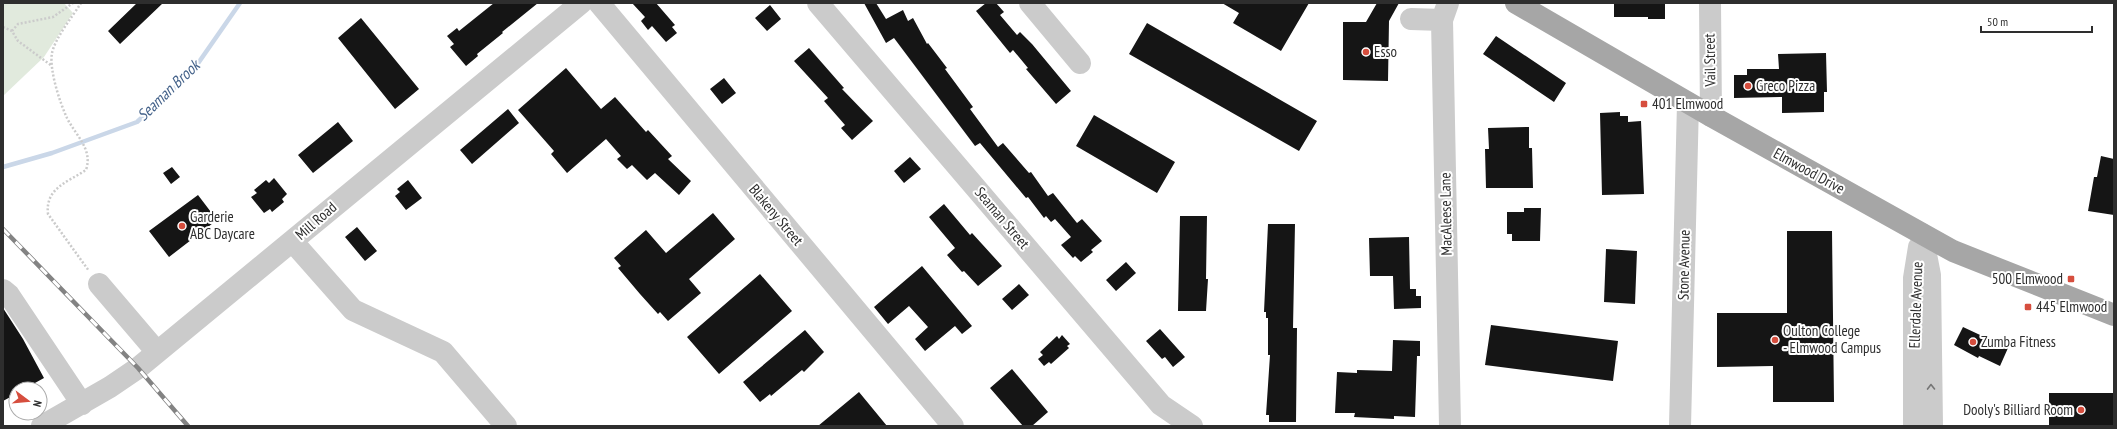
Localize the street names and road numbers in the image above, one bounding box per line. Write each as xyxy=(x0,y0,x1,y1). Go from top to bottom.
street label: Vail Street xyxy=(1700,33,1719,88)
street label: Elmwood Drive xyxy=(1770,143,1848,198)
street label: MacAleese Lane xyxy=(1435,172,1456,256)
street label: Blakeny Street xyxy=(745,180,808,249)
street label: Seaman Street xyxy=(971,183,1034,253)
street label: Mill Road xyxy=(291,198,340,244)
street label: Stone Avenue xyxy=(1673,230,1694,300)
street label: Ellerdale Avenue xyxy=(1904,261,1927,349)

